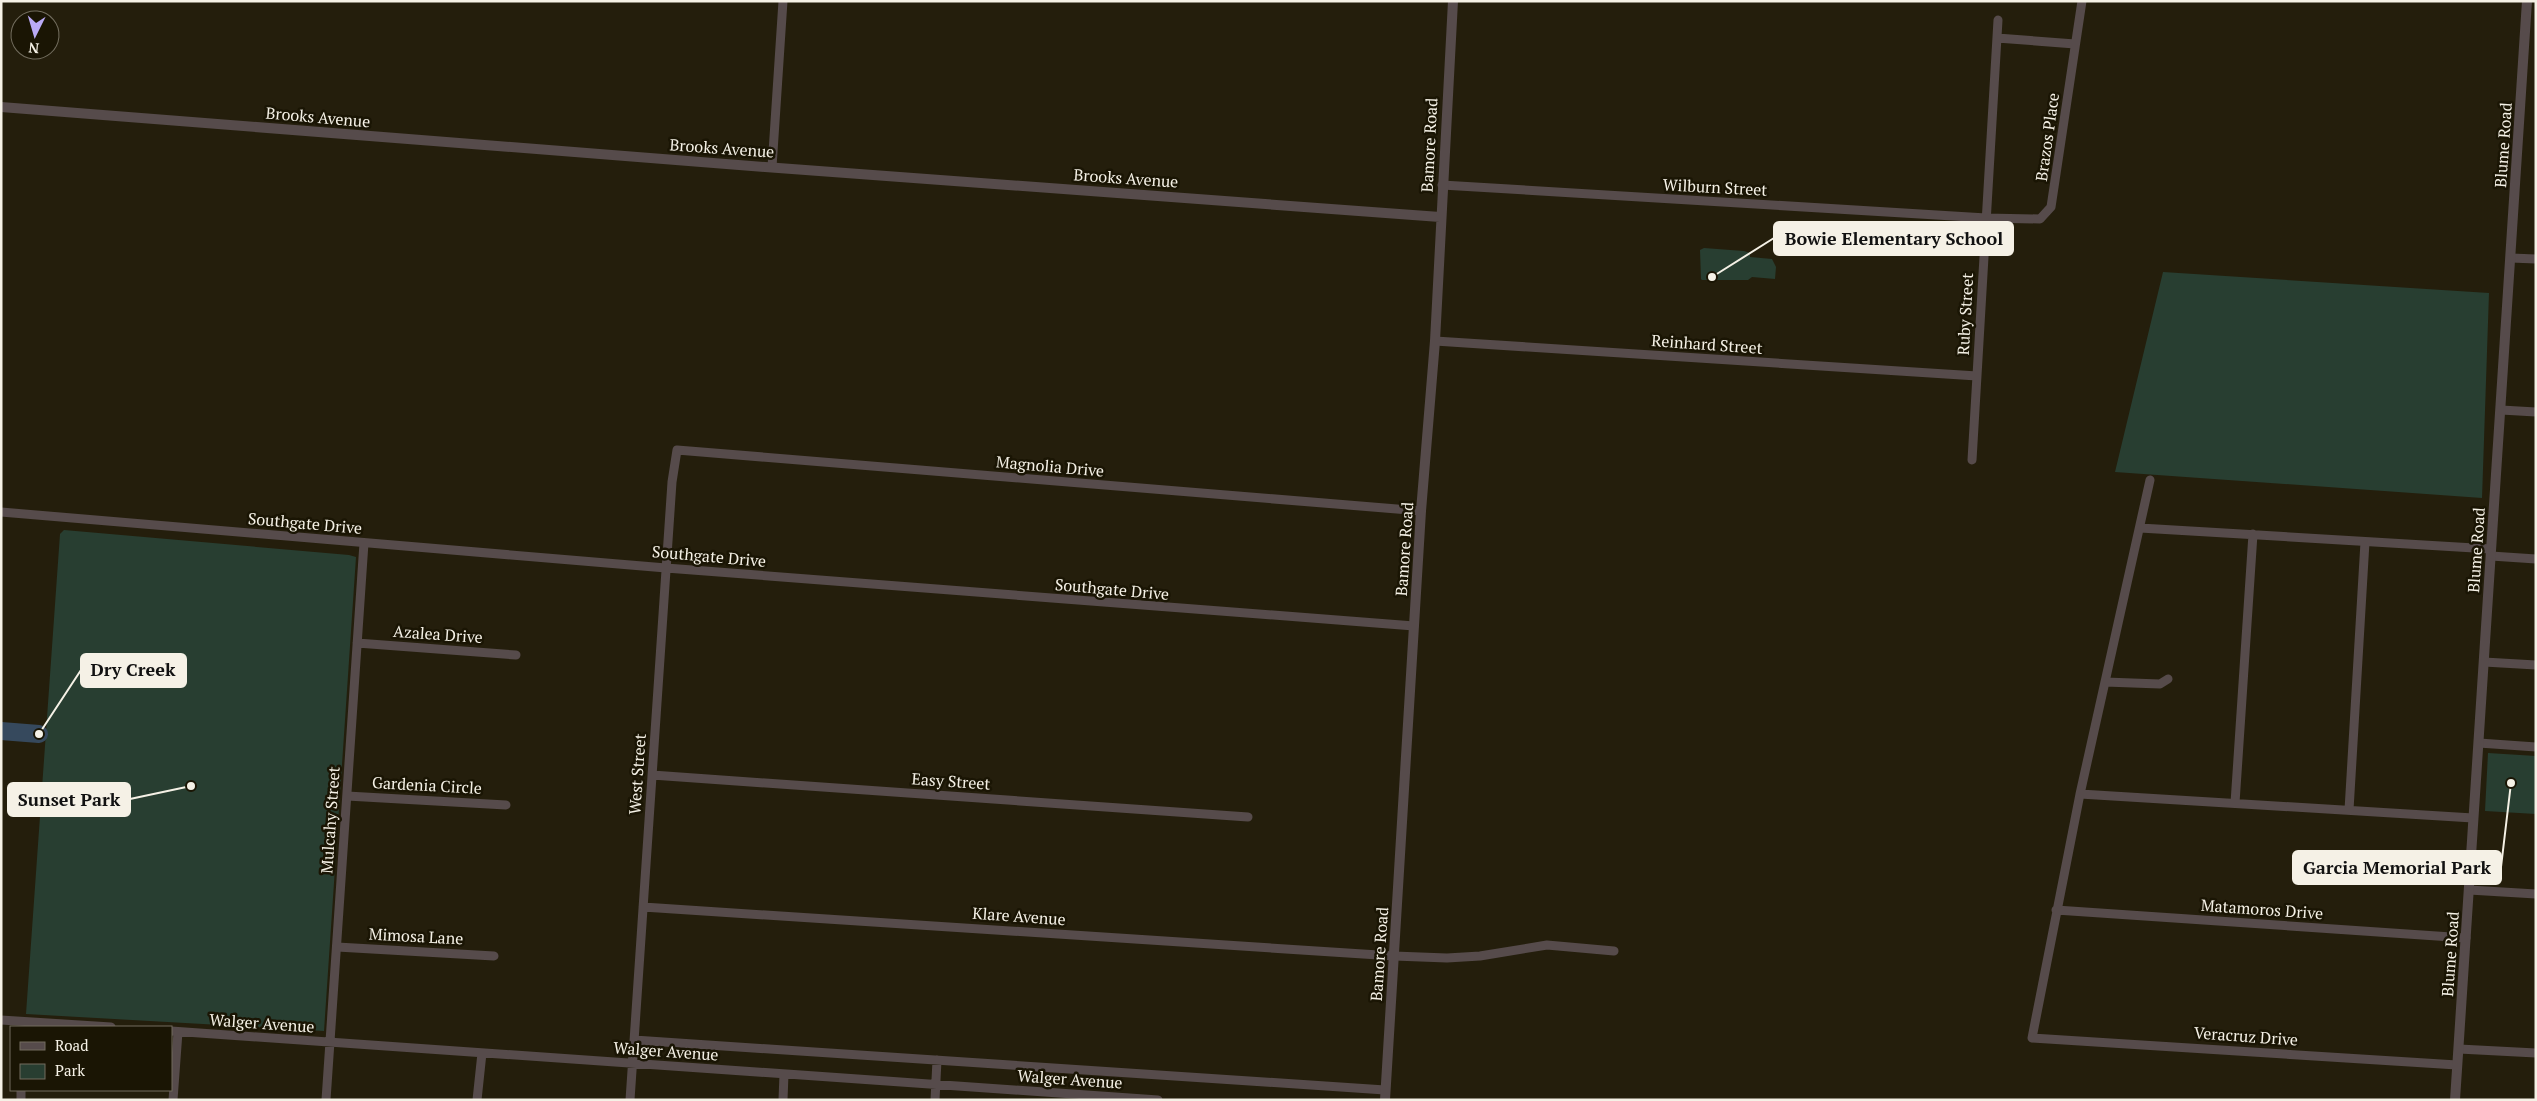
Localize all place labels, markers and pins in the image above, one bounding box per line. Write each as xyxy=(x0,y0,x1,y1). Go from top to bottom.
callout: Bowie Elementary School xyxy=(1774,222,2013,255)
callout: Dry Creek xyxy=(81,654,186,687)
callout: Sunset Park xyxy=(8,783,130,816)
callout: Garcia Memorial Park xyxy=(2293,851,2501,884)

